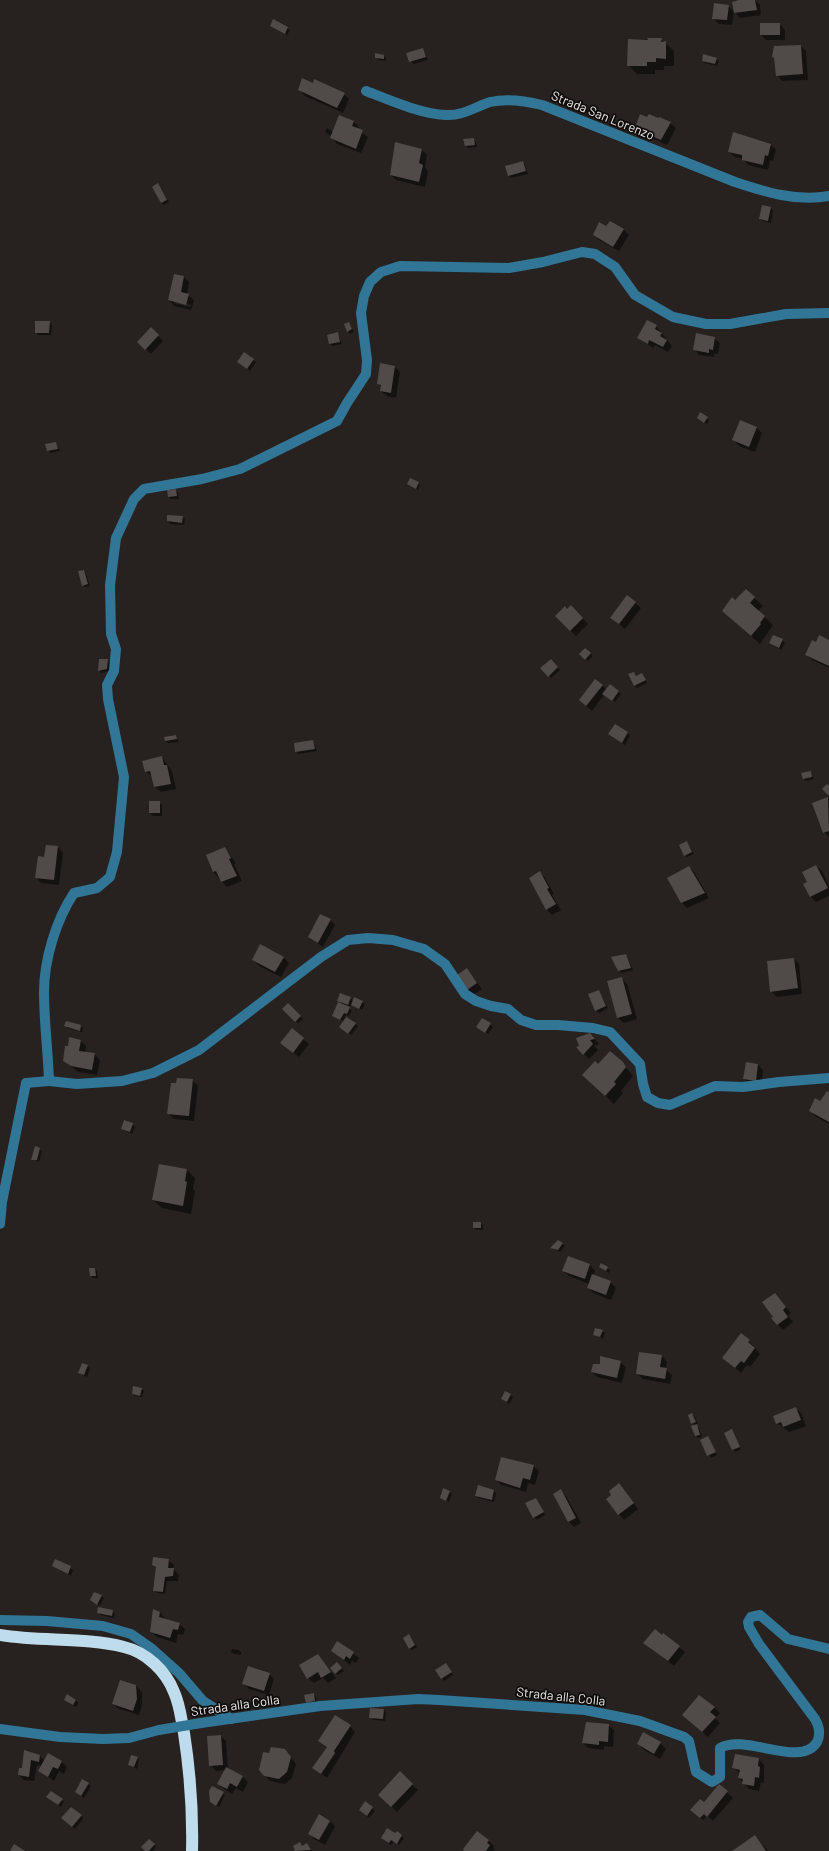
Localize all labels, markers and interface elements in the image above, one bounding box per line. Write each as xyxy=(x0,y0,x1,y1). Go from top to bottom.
street label: Strada San Lorenzo xyxy=(549,87,657,143)
street label: Strada alla Colla xyxy=(516,1683,606,1709)
street label: Strada alla Colla xyxy=(190,1691,280,1719)

